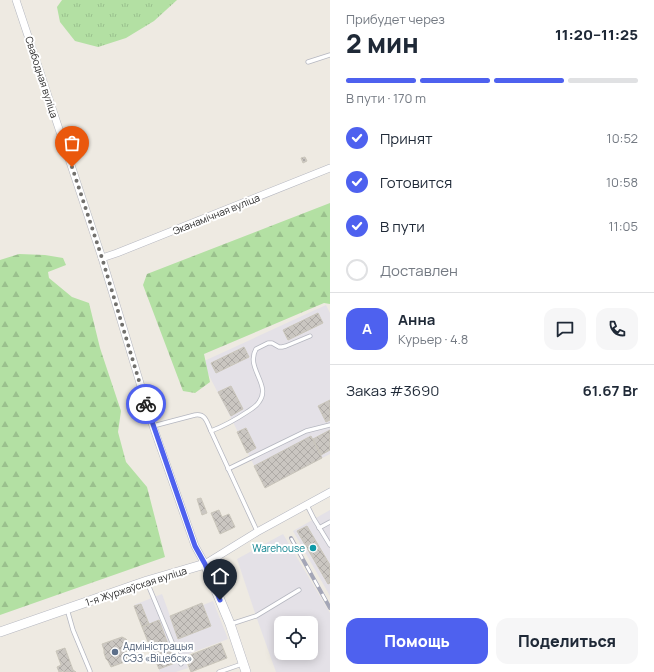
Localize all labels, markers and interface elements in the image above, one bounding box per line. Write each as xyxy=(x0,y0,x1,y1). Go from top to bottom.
text: Прибудет через xyxy=(346,10,445,28)
text: 11:20–11:25 xyxy=(555,24,638,45)
text: 2 мин xyxy=(346,25,419,61)
street label: Свабодная вуліца xyxy=(22,34,62,120)
text: В пути · 170 m xyxy=(346,89,426,107)
pin xyxy=(55,126,89,167)
icon: check xyxy=(346,127,368,149)
text: Принят xyxy=(380,128,433,149)
text: 10:52 xyxy=(607,129,638,147)
icon: bag xyxy=(61,132,83,154)
icon: check xyxy=(346,171,368,193)
text: Готовится xyxy=(380,172,452,193)
text: 10:58 xyxy=(606,173,638,191)
street label: Эканамічная вуліца xyxy=(170,190,262,238)
icon: check xyxy=(346,215,368,237)
text: В пути xyxy=(380,216,425,237)
text: 11:05 xyxy=(609,217,638,235)
text: Доставлен xyxy=(380,260,458,281)
button: chat xyxy=(544,308,586,350)
button: phone xyxy=(596,308,638,350)
text: Анна xyxy=(398,309,435,330)
text: А xyxy=(362,318,372,339)
text: Курьер · 4.8 xyxy=(398,330,468,348)
text: Заказ #3690 xyxy=(346,380,439,401)
text: 61.67 Br xyxy=(583,380,638,401)
courier xyxy=(126,384,166,424)
icon: bike xyxy=(135,393,157,415)
place label: Warehouse xyxy=(252,541,305,555)
marker: Warehouse xyxy=(308,543,318,553)
pin xyxy=(203,559,237,600)
street label: 1-я Журжаўская вуліца xyxy=(83,563,189,609)
icon: home xyxy=(209,565,231,587)
map controls xyxy=(274,616,318,660)
button: locate xyxy=(274,616,318,660)
button: Помощь xyxy=(346,618,488,664)
button: Поделиться xyxy=(496,618,638,664)
place label: Адміністрацыя СЭЗ «Віцебск» xyxy=(123,639,193,665)
marker: Адміністрацыя СЭЗ «Віцебск» xyxy=(110,647,120,657)

